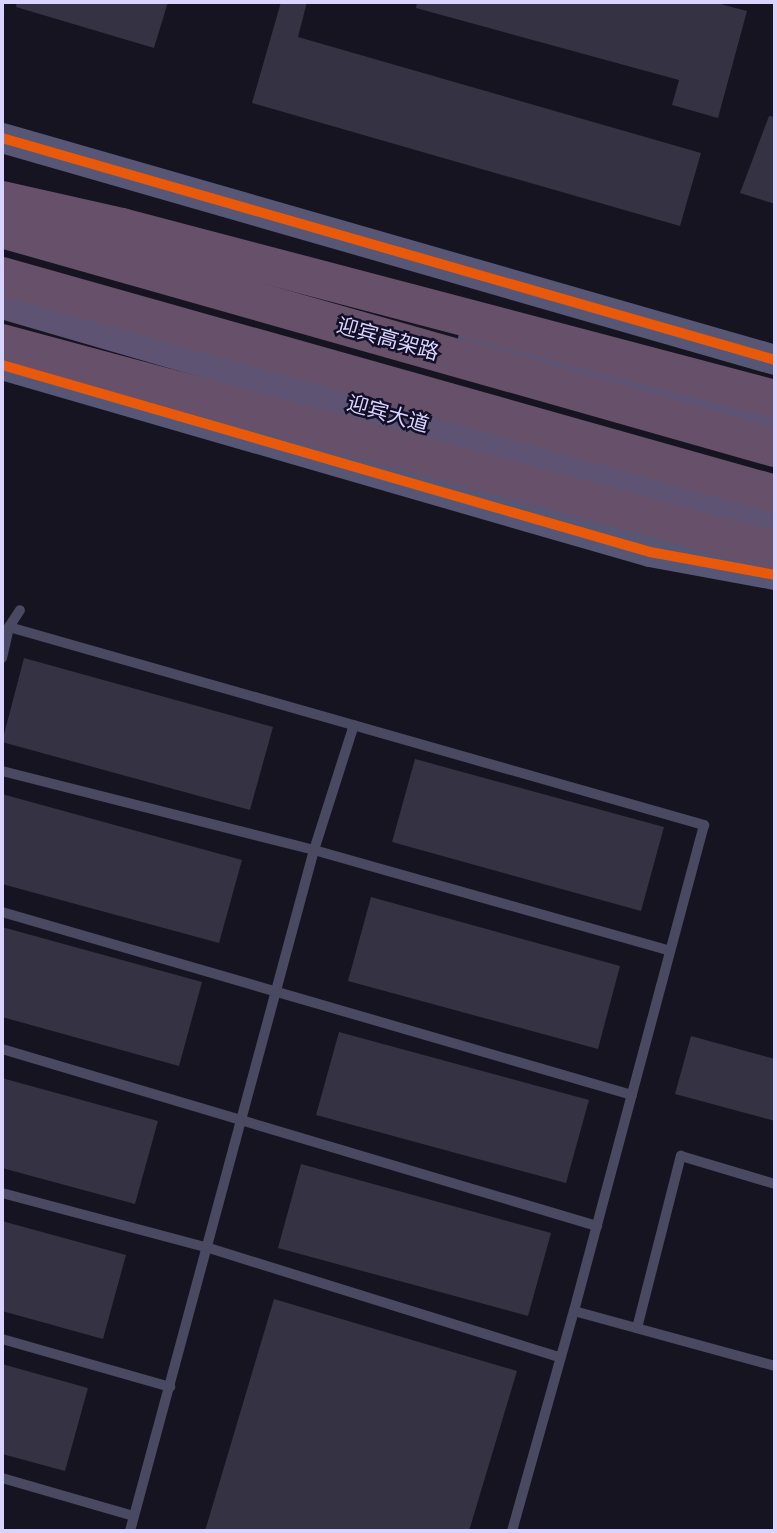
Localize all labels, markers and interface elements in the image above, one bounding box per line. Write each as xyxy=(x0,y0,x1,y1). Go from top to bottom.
street label: 迎宾高架路 xyxy=(334,312,442,366)
street label: 迎宾大道 xyxy=(344,390,432,438)

